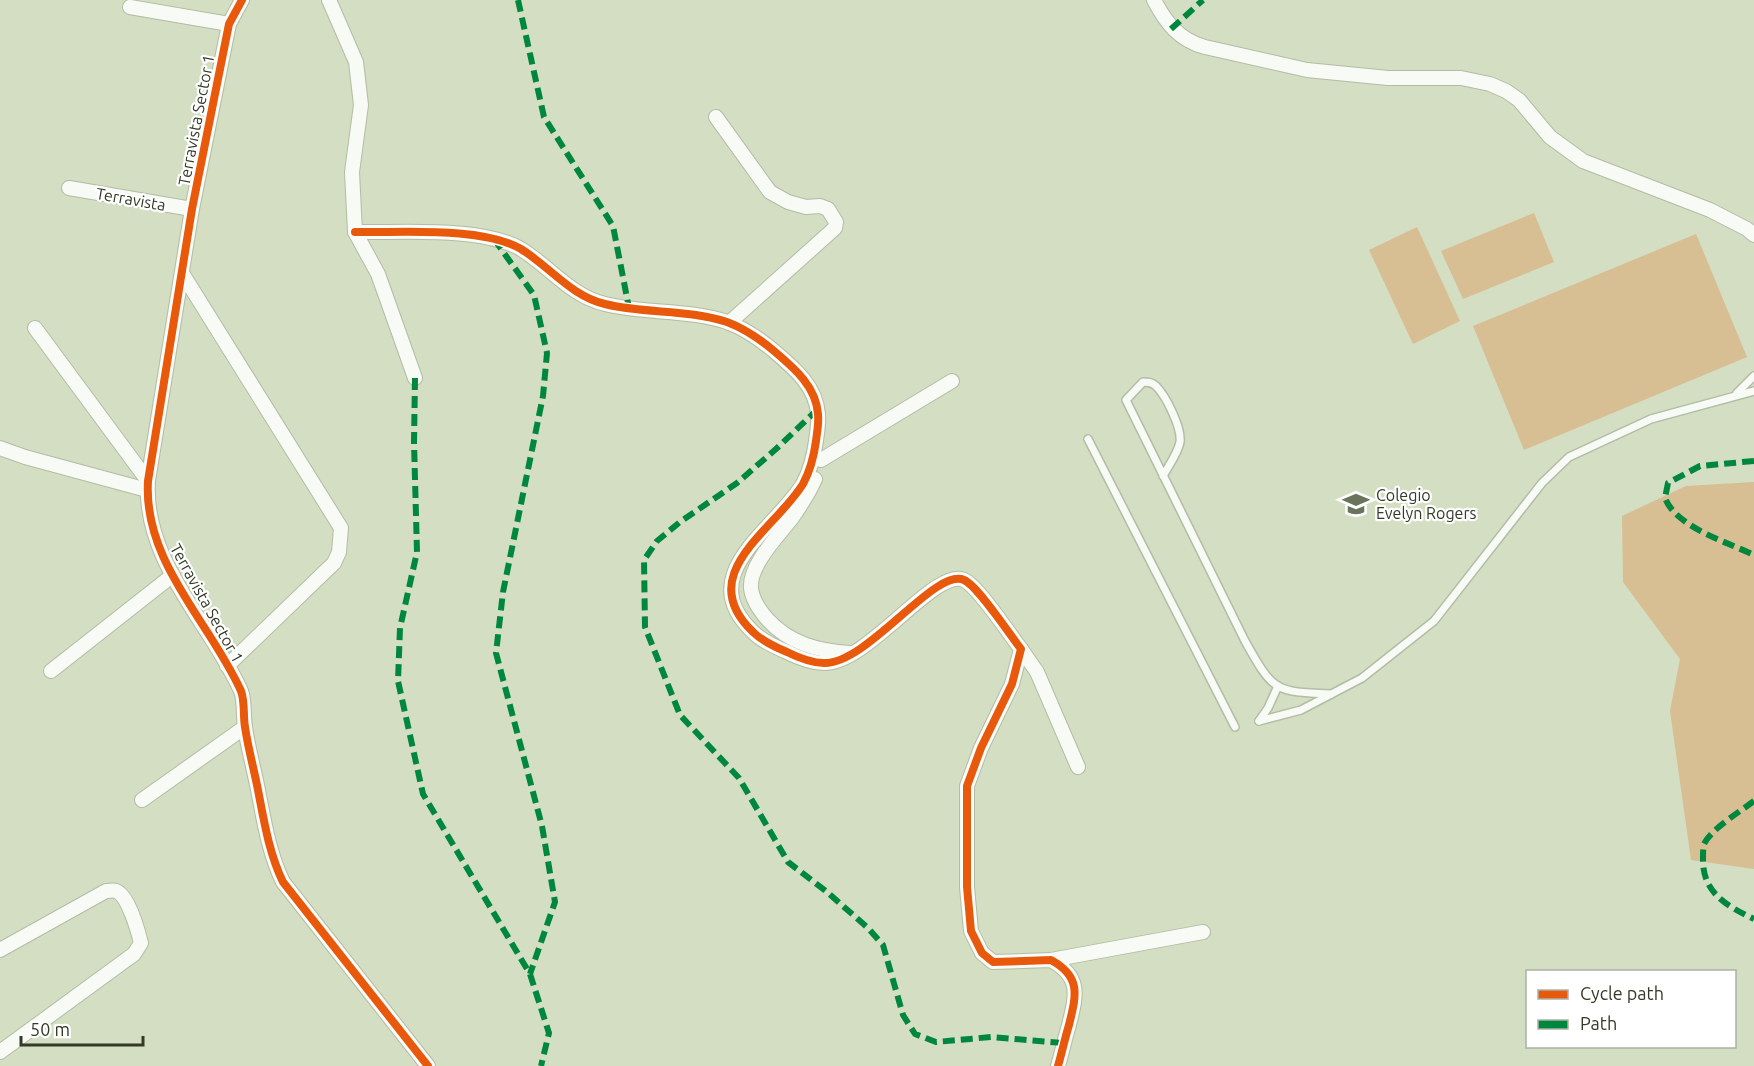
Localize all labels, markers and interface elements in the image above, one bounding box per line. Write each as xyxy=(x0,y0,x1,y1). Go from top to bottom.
street label: Terravista Sector 1 xyxy=(174,53,218,187)
street label: Terravista xyxy=(95,184,167,214)
place label: Colegio Evelyn Rogers xyxy=(1376,486,1476,522)
school or university icon: Colegio Evelyn Rogers xyxy=(1341,489,1371,519)
street label: Terravista Sector 1 xyxy=(167,540,247,666)
legend xyxy=(1526,970,1736,1048)
text: Cycle path xyxy=(1580,983,1664,1003)
scale bar xyxy=(21,1009,142,1047)
text: Path xyxy=(1580,1013,1617,1033)
text: 50 m xyxy=(30,1019,70,1039)

